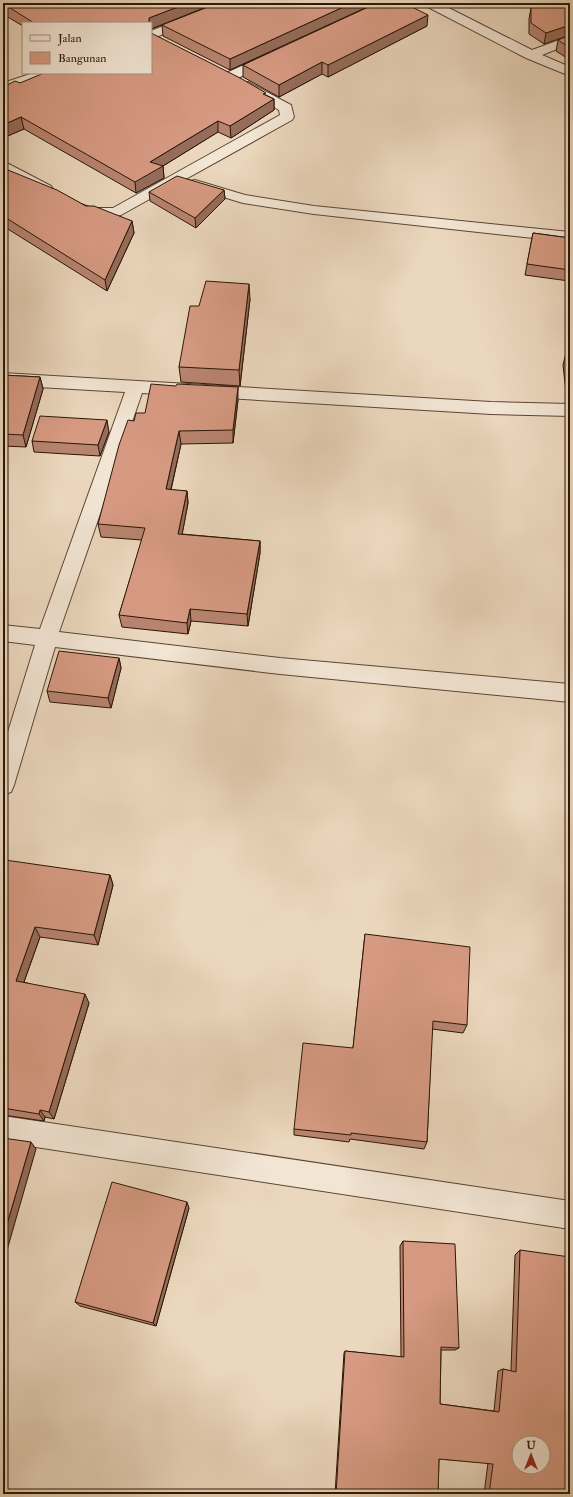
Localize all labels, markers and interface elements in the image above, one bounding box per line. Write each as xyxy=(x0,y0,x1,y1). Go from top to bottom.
legend xyxy=(22,22,152,74)
text: Jalan xyxy=(57,31,82,46)
text: Bangunan xyxy=(58,51,107,66)
north arrow xyxy=(511,1435,551,1475)
text: U xyxy=(526,1439,536,1452)

